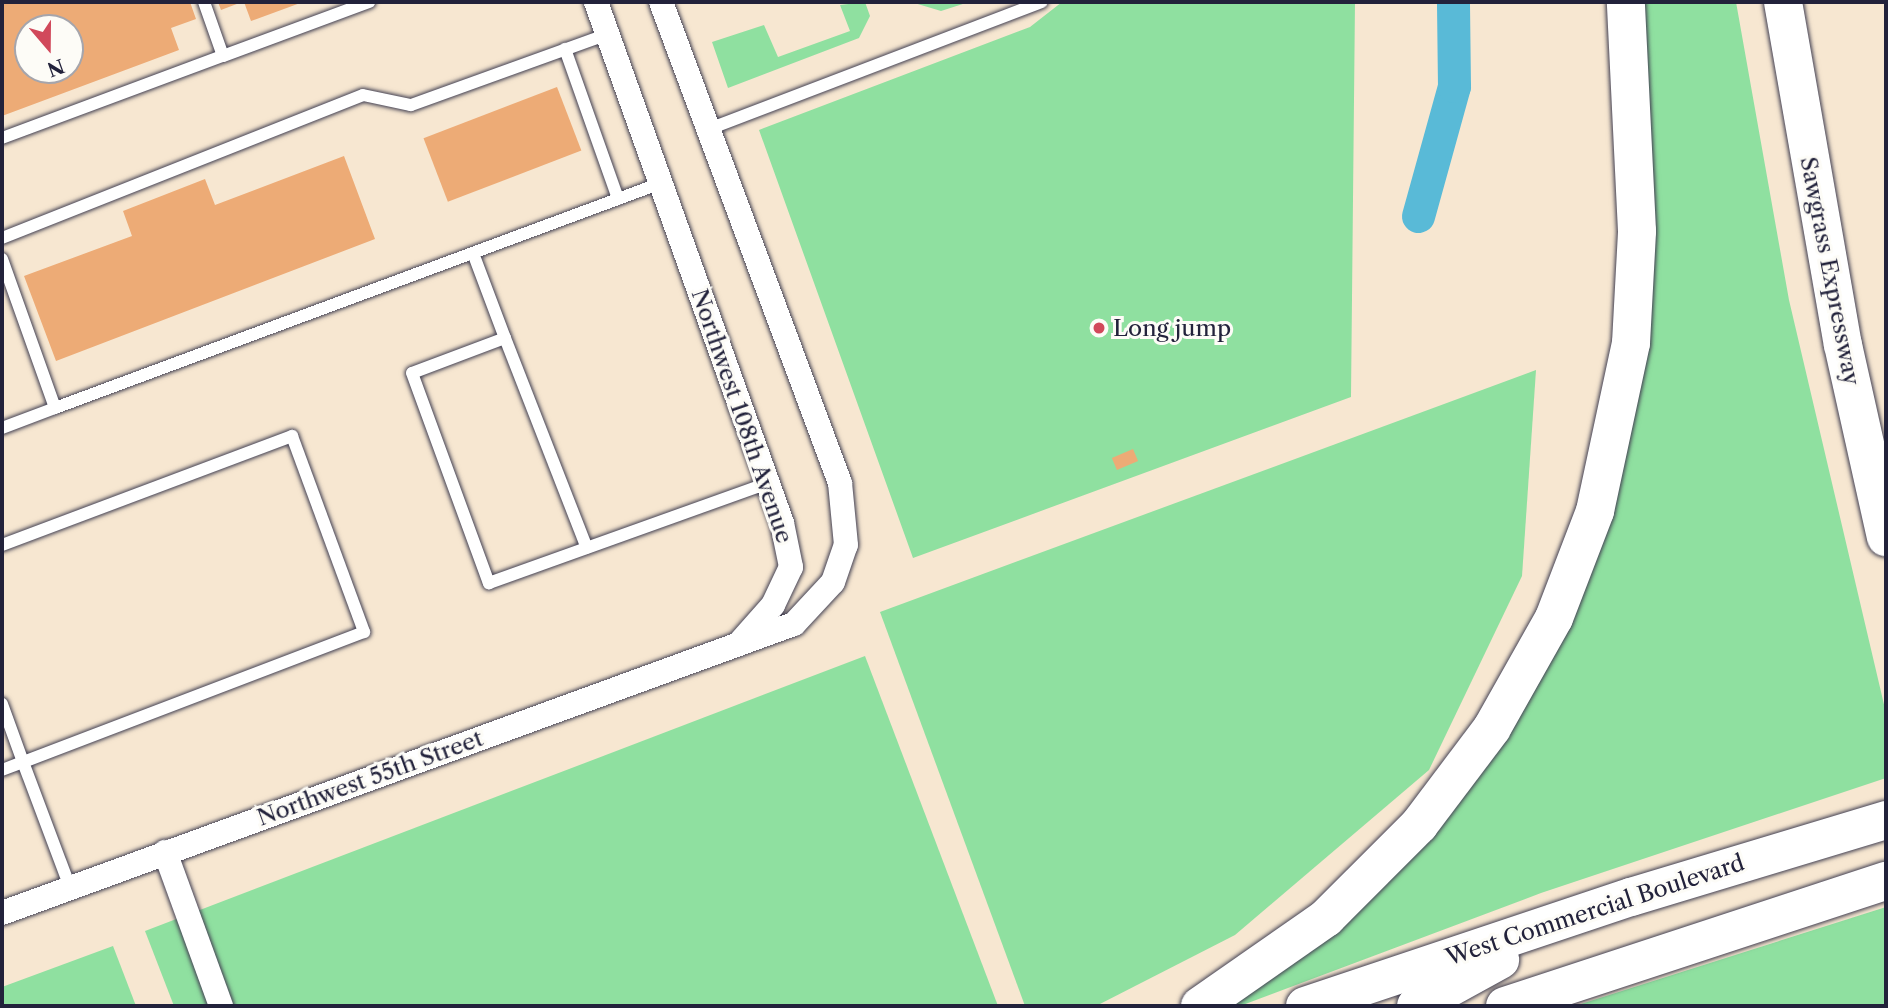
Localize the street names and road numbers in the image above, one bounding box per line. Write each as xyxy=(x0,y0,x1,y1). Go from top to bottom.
street label: Sawgrass Expressway xyxy=(1794,154,1866,388)
street label: Northwest 108th Avenue xyxy=(685,285,799,547)
street label: Northwest 55th Street xyxy=(253,724,487,832)
street label: West Commercial Boulevard xyxy=(1442,849,1748,971)

